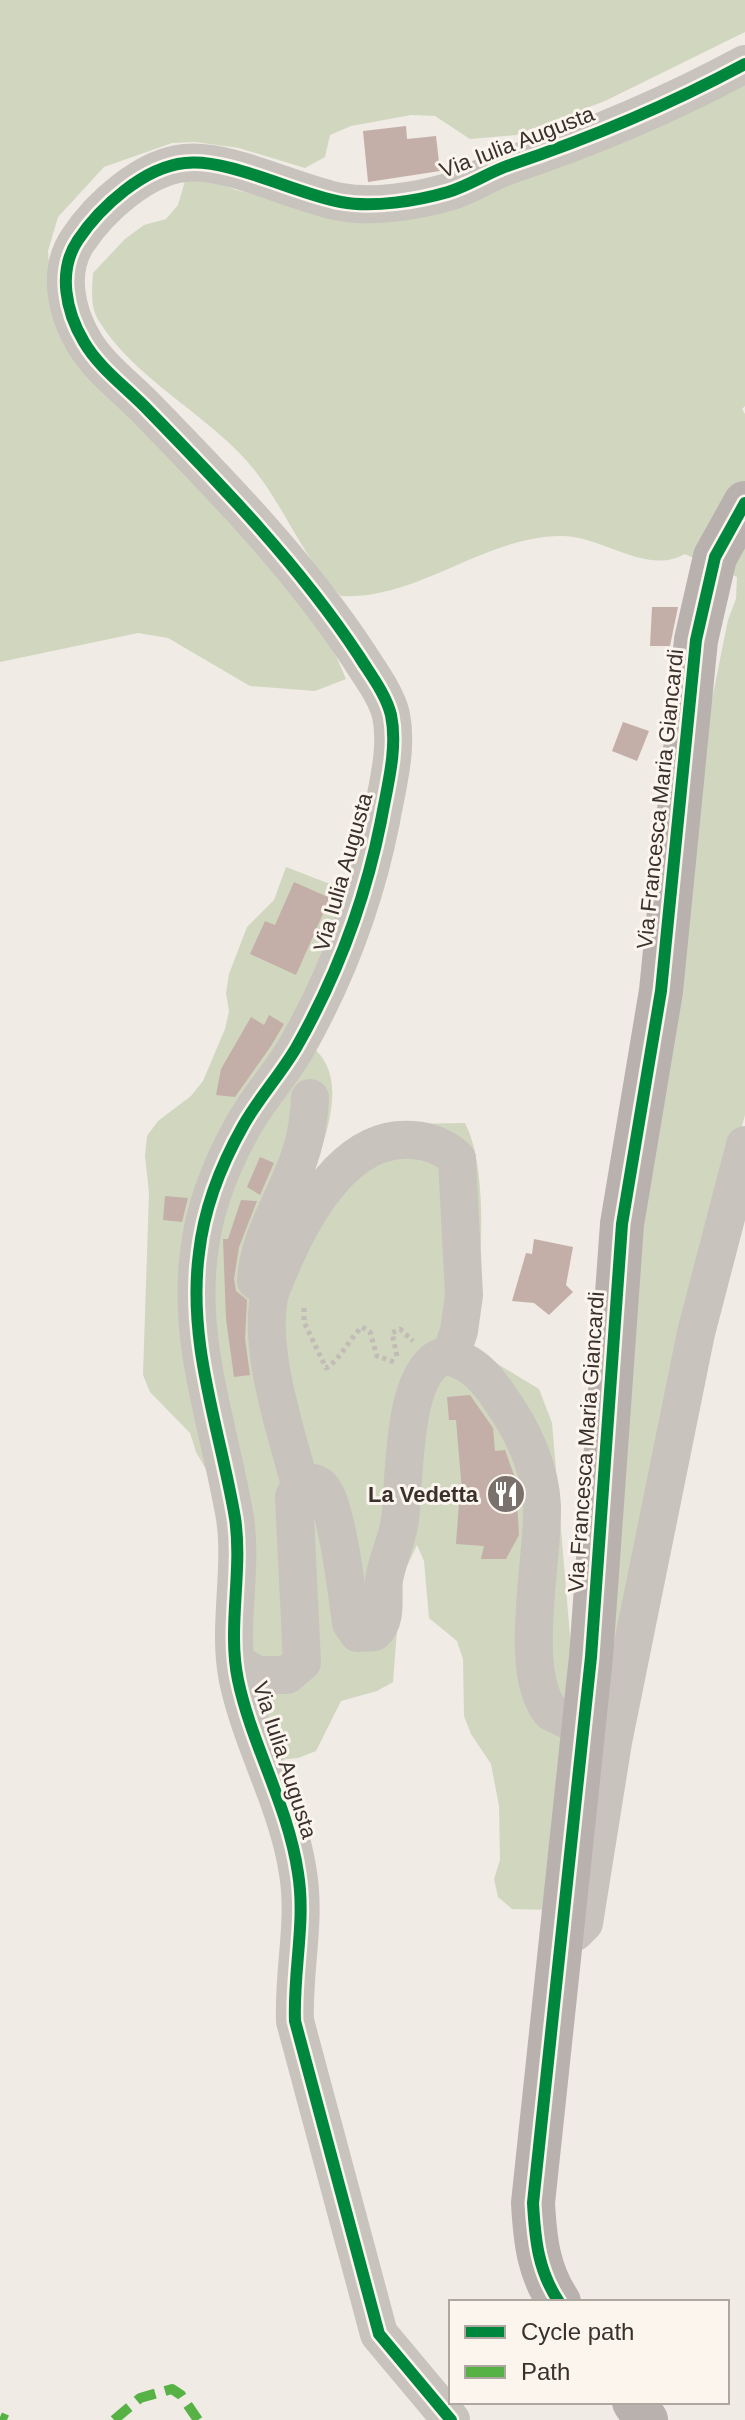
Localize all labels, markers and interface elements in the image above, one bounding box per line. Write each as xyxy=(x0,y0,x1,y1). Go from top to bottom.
street label: Via Iulia Augusta xyxy=(436,101,599,183)
street label: Via Francesca Maria Giancardi xyxy=(632,648,688,950)
street label: Via Iulia Augusta xyxy=(308,789,378,954)
street label: Via Francesca Maria Giancardi xyxy=(563,1291,609,1593)
restaurant icon: La Vedetta xyxy=(485,1473,527,1515)
place label: La Vedetta xyxy=(368,1482,479,1507)
street label: Via Iulia Augusta xyxy=(248,1678,322,1842)
legend xyxy=(449,2300,729,2404)
text: Cycle path xyxy=(521,2318,634,2345)
text: Path xyxy=(521,2358,570,2385)

